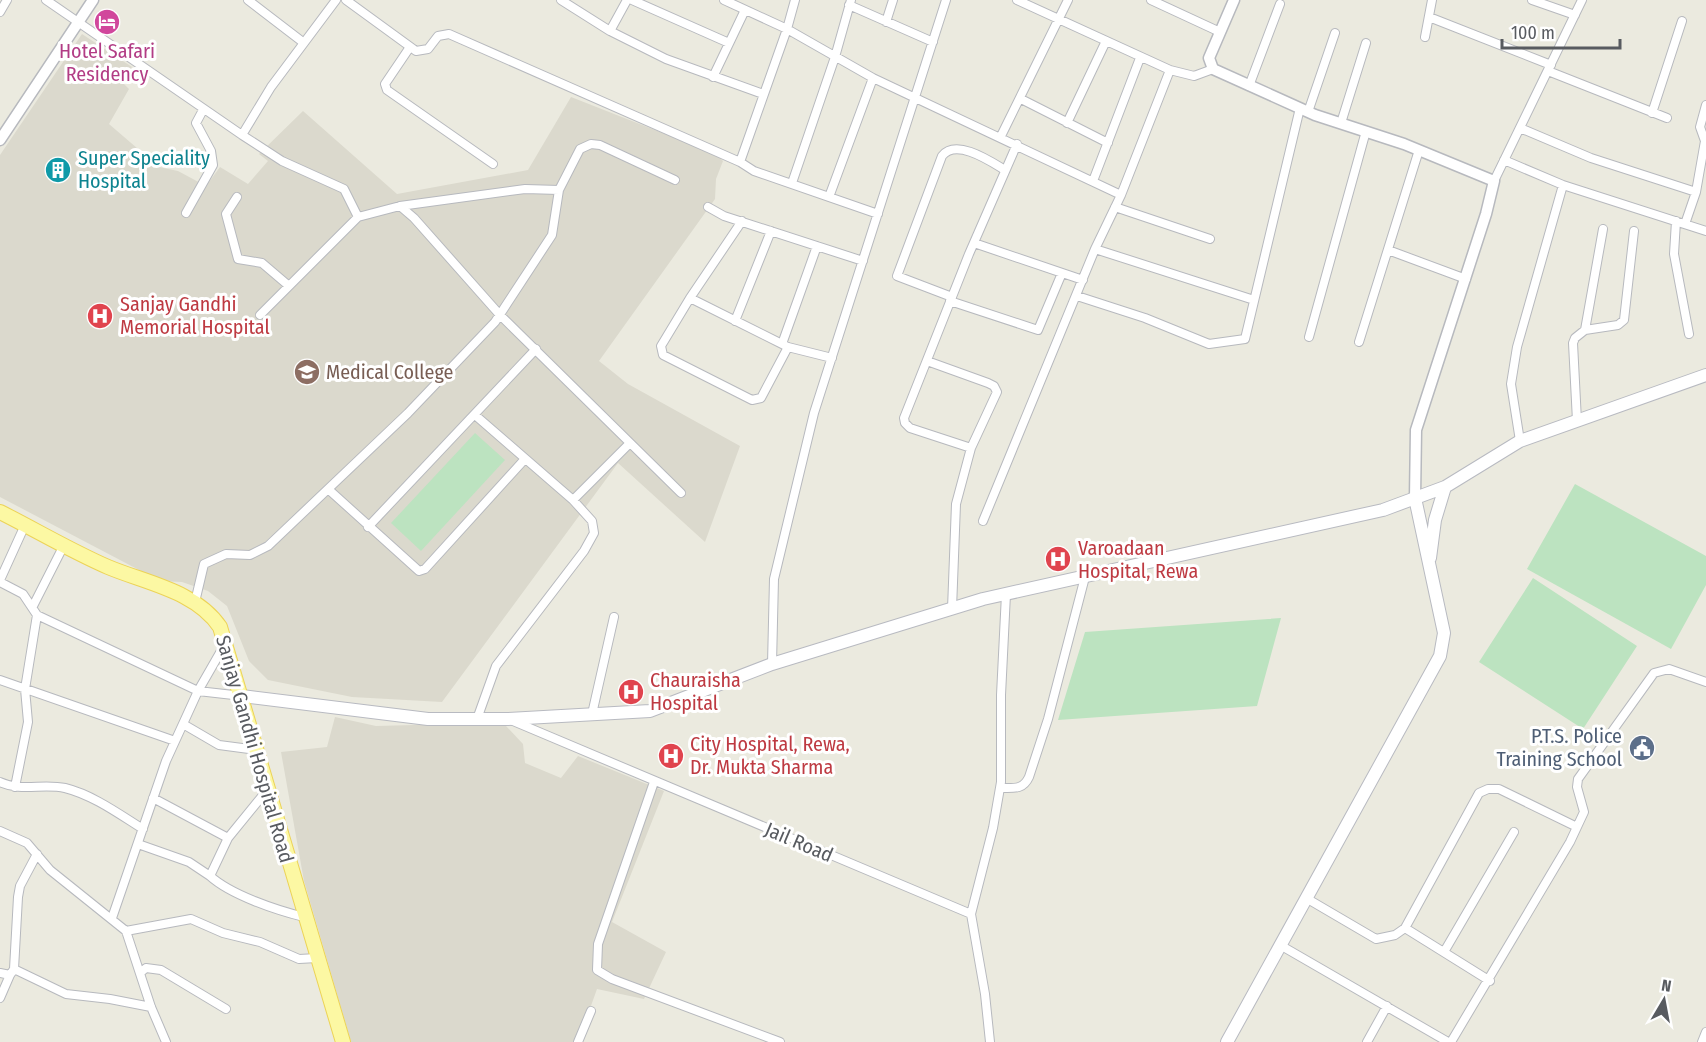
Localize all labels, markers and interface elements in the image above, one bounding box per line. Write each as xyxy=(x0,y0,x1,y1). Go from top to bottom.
hotel icon: Hotel Safari Residency xyxy=(92,7,122,37)
scale bar xyxy=(1502,12,1620,50)
text: 100 m xyxy=(1511,22,1555,44)
place label: Hotel Safari Residency xyxy=(59,39,155,86)
place label: Super Speciality Hospital xyxy=(78,146,210,193)
building icon: Super Speciality Hospital xyxy=(43,155,73,185)
place label: Sanjay Gandhi Memorial Hospital xyxy=(120,292,270,339)
hospital icon: Sanjay Gandhi Memorial Hospital xyxy=(85,301,115,331)
school or university icon: Medical College xyxy=(292,357,322,387)
place label: Medical College xyxy=(326,360,453,384)
place label: Varoadaan Hospital, Rewa xyxy=(1078,536,1198,583)
hospital icon: Varoadaan Hospital, Rewa xyxy=(1043,544,1073,574)
street label: Sanjay Gandhi Hospital Road xyxy=(211,632,299,866)
place label: Chauraisha Hospital xyxy=(650,668,741,715)
hospital icon: Chauraisha Hospital xyxy=(616,677,646,707)
place label: P.T.S. Police Training School xyxy=(1497,724,1622,771)
place label: City Hospital, Rewa, Dr. Mukta Sharma xyxy=(690,732,850,779)
public building icon: P.T.S. Police Training School xyxy=(1627,733,1657,763)
hospital icon: City Hospital, Rewa, Dr. Mukta Sharma xyxy=(656,741,686,771)
street label: Jail Road xyxy=(761,817,837,867)
north arrow xyxy=(1634,970,1694,1030)
text: N xyxy=(1660,976,1673,996)

